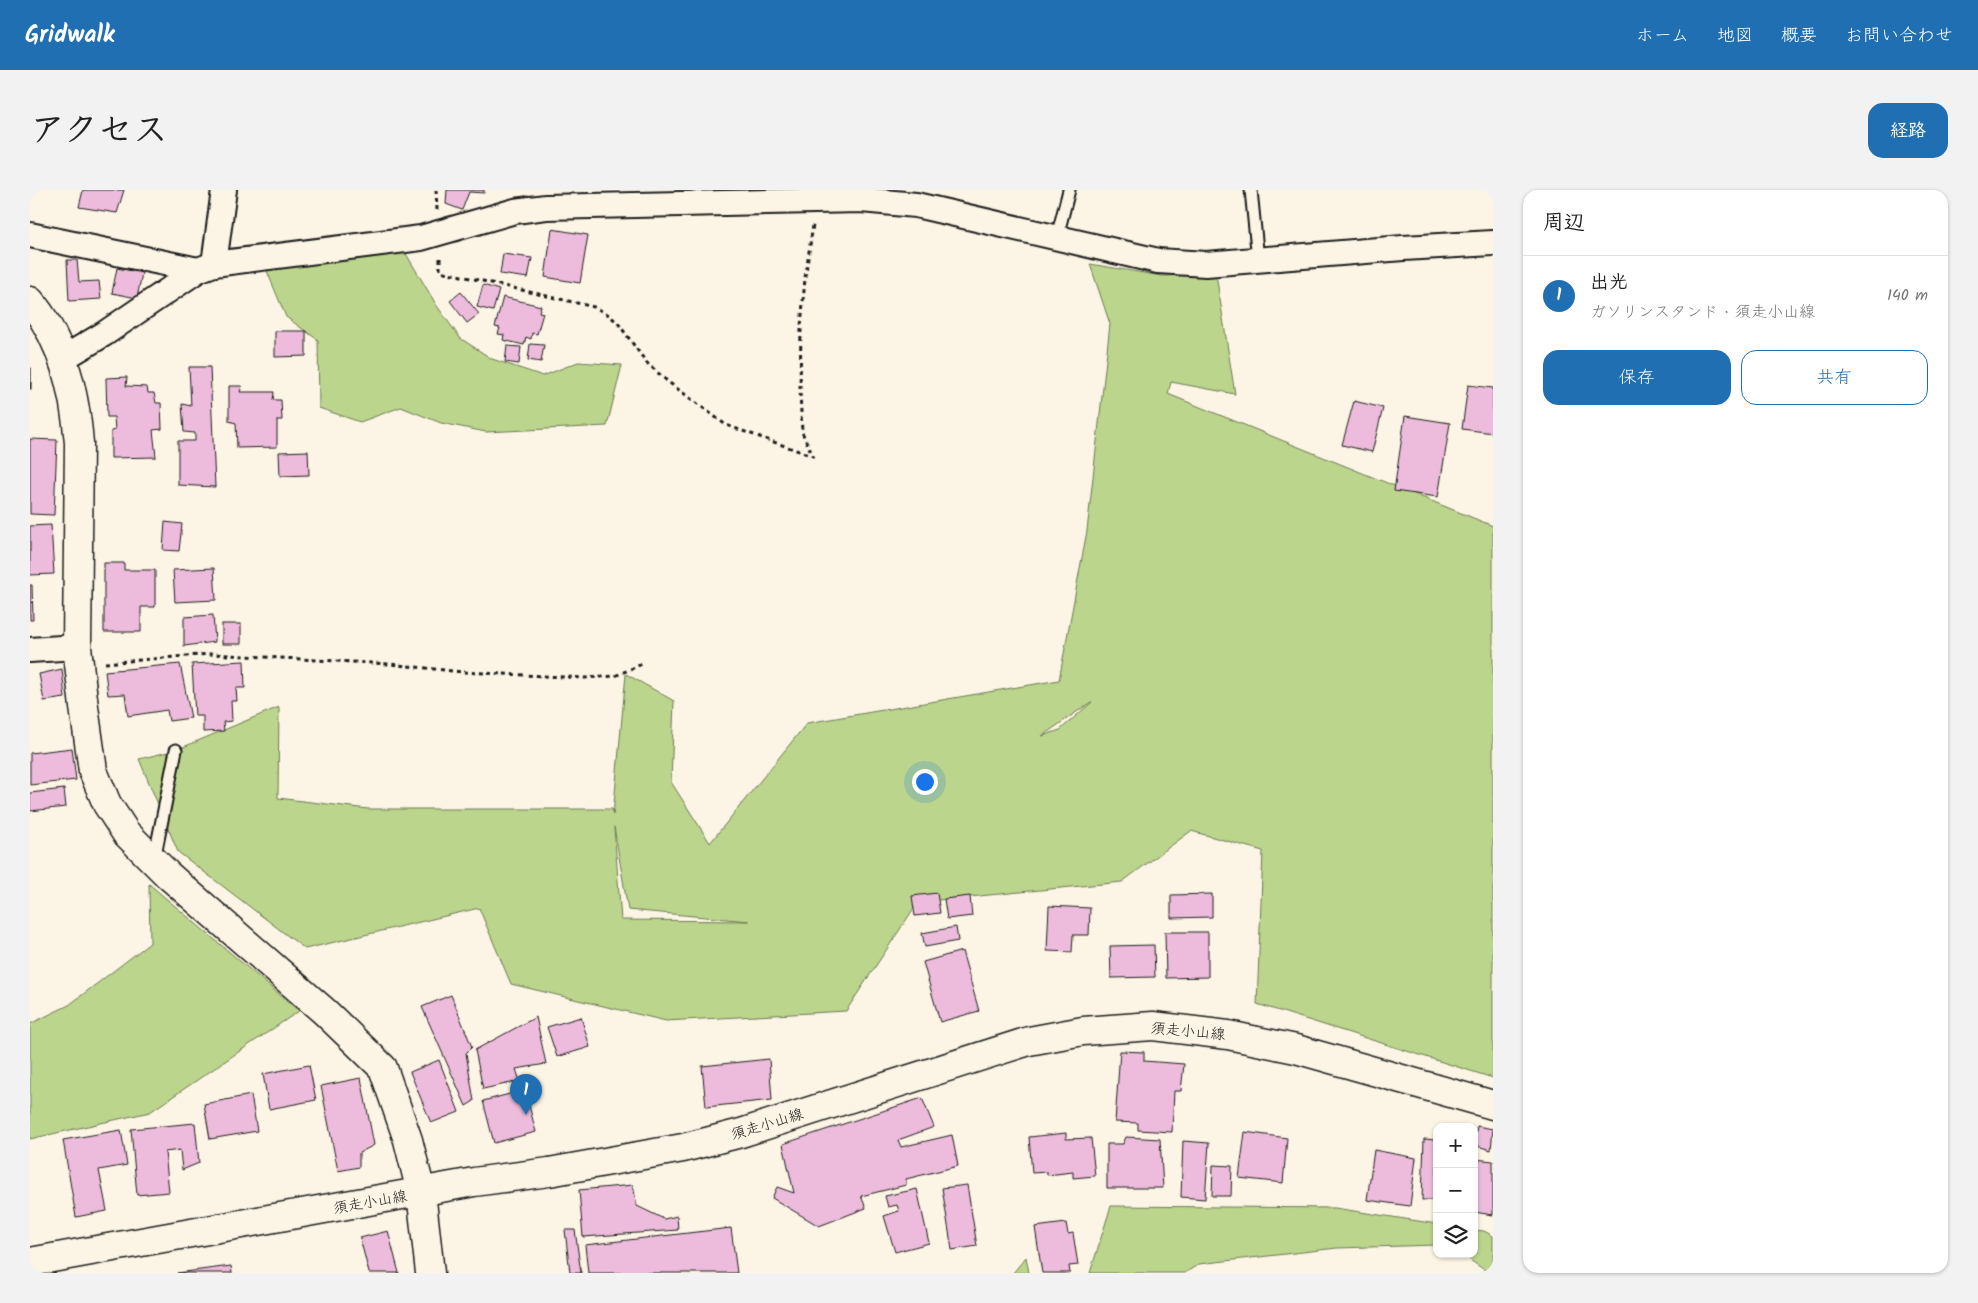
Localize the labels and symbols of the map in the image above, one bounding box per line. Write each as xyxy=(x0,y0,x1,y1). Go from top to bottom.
your location xyxy=(912,769,938,795)
street label: 須走小山線 xyxy=(1150,1017,1226,1047)
pin: 1 xyxy=(510,1074,542,1115)
street label: 須走小山線 xyxy=(728,1103,807,1147)
street label: 須走小山線 xyxy=(331,1185,409,1221)

